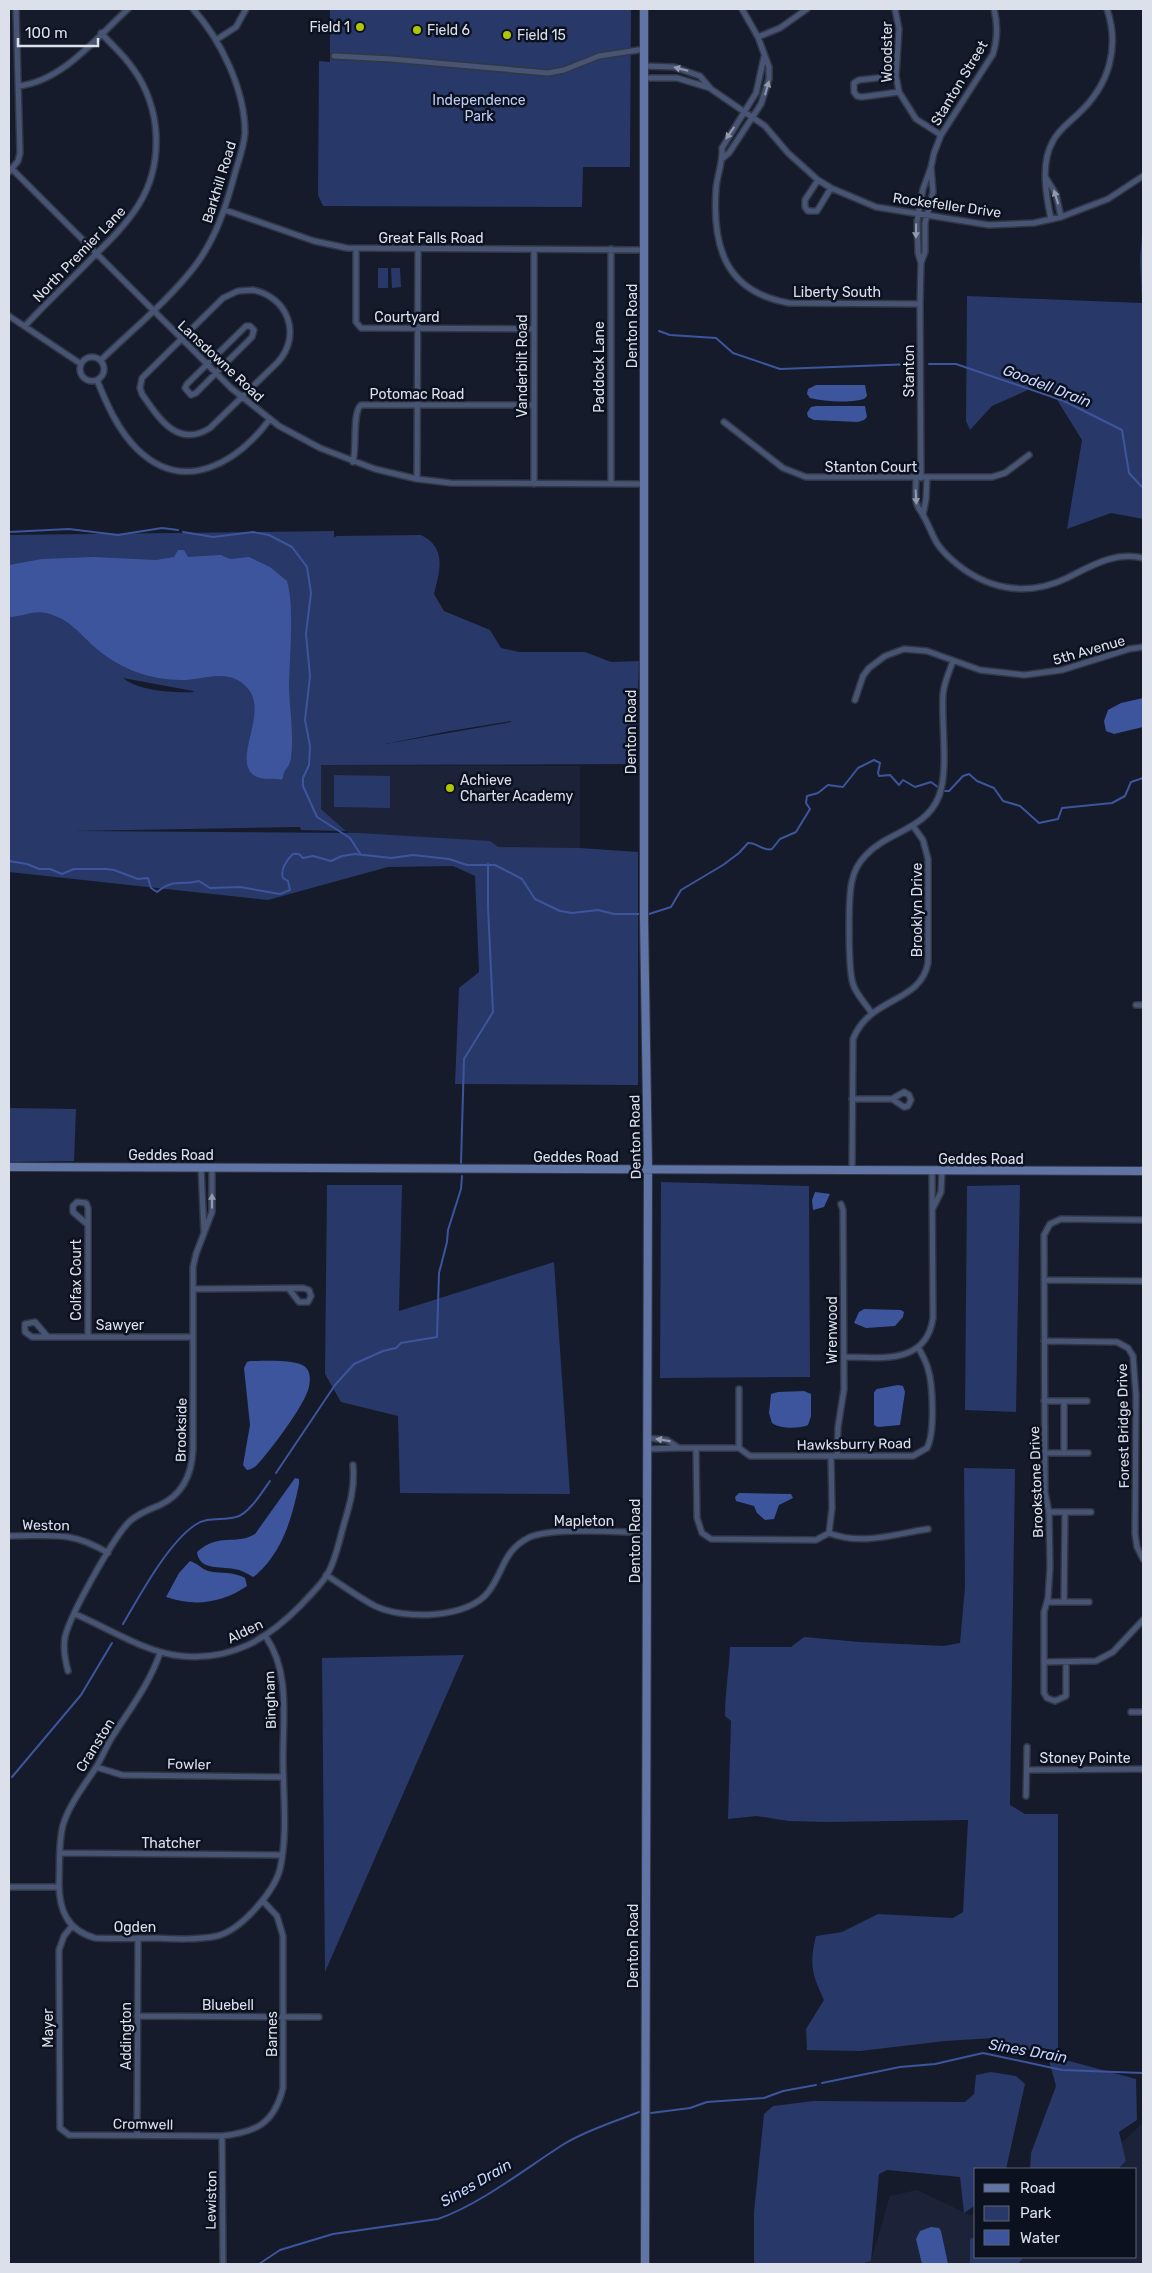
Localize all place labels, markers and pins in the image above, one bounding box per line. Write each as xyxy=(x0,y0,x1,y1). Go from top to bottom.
place label: Field 1 xyxy=(309,19,350,36)
marker: Field 1 xyxy=(354,21,366,33)
place label: Field 6 xyxy=(427,22,470,39)
marker: Field 6 xyxy=(411,24,423,36)
place label: Field 15 xyxy=(517,27,566,44)
marker: Field 15 xyxy=(501,29,513,41)
place label: Achieve Charter Academy xyxy=(460,772,573,805)
marker: Achieve Charter Academy xyxy=(444,782,456,794)

